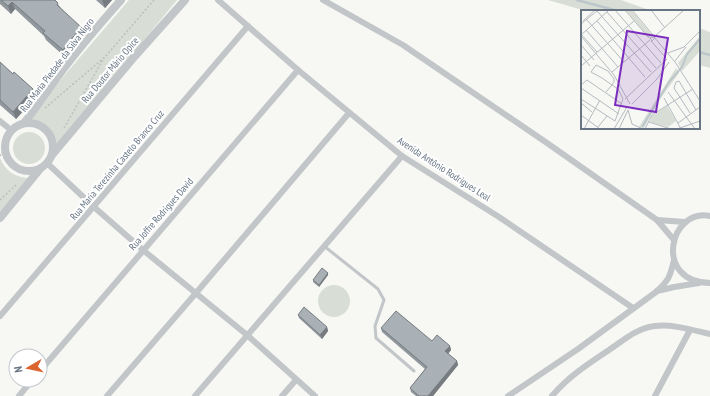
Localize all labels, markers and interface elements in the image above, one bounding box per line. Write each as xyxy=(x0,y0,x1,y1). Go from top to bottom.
inset map xyxy=(581,10,700,129)
street label: Rua Maria Piedade da Silva Nigro xyxy=(17,15,97,115)
street label: Rua Doutor Mário Opice xyxy=(79,34,141,106)
street label: Rua Maria Terezinha Castelo Branco Cruz xyxy=(67,107,167,223)
street label: Avenida Antônio Rodrigues Leal xyxy=(395,134,494,204)
street label: Rua Joffre Rodrigues David xyxy=(126,175,196,253)
north arrow xyxy=(8,348,48,388)
text: N xyxy=(11,365,26,374)

